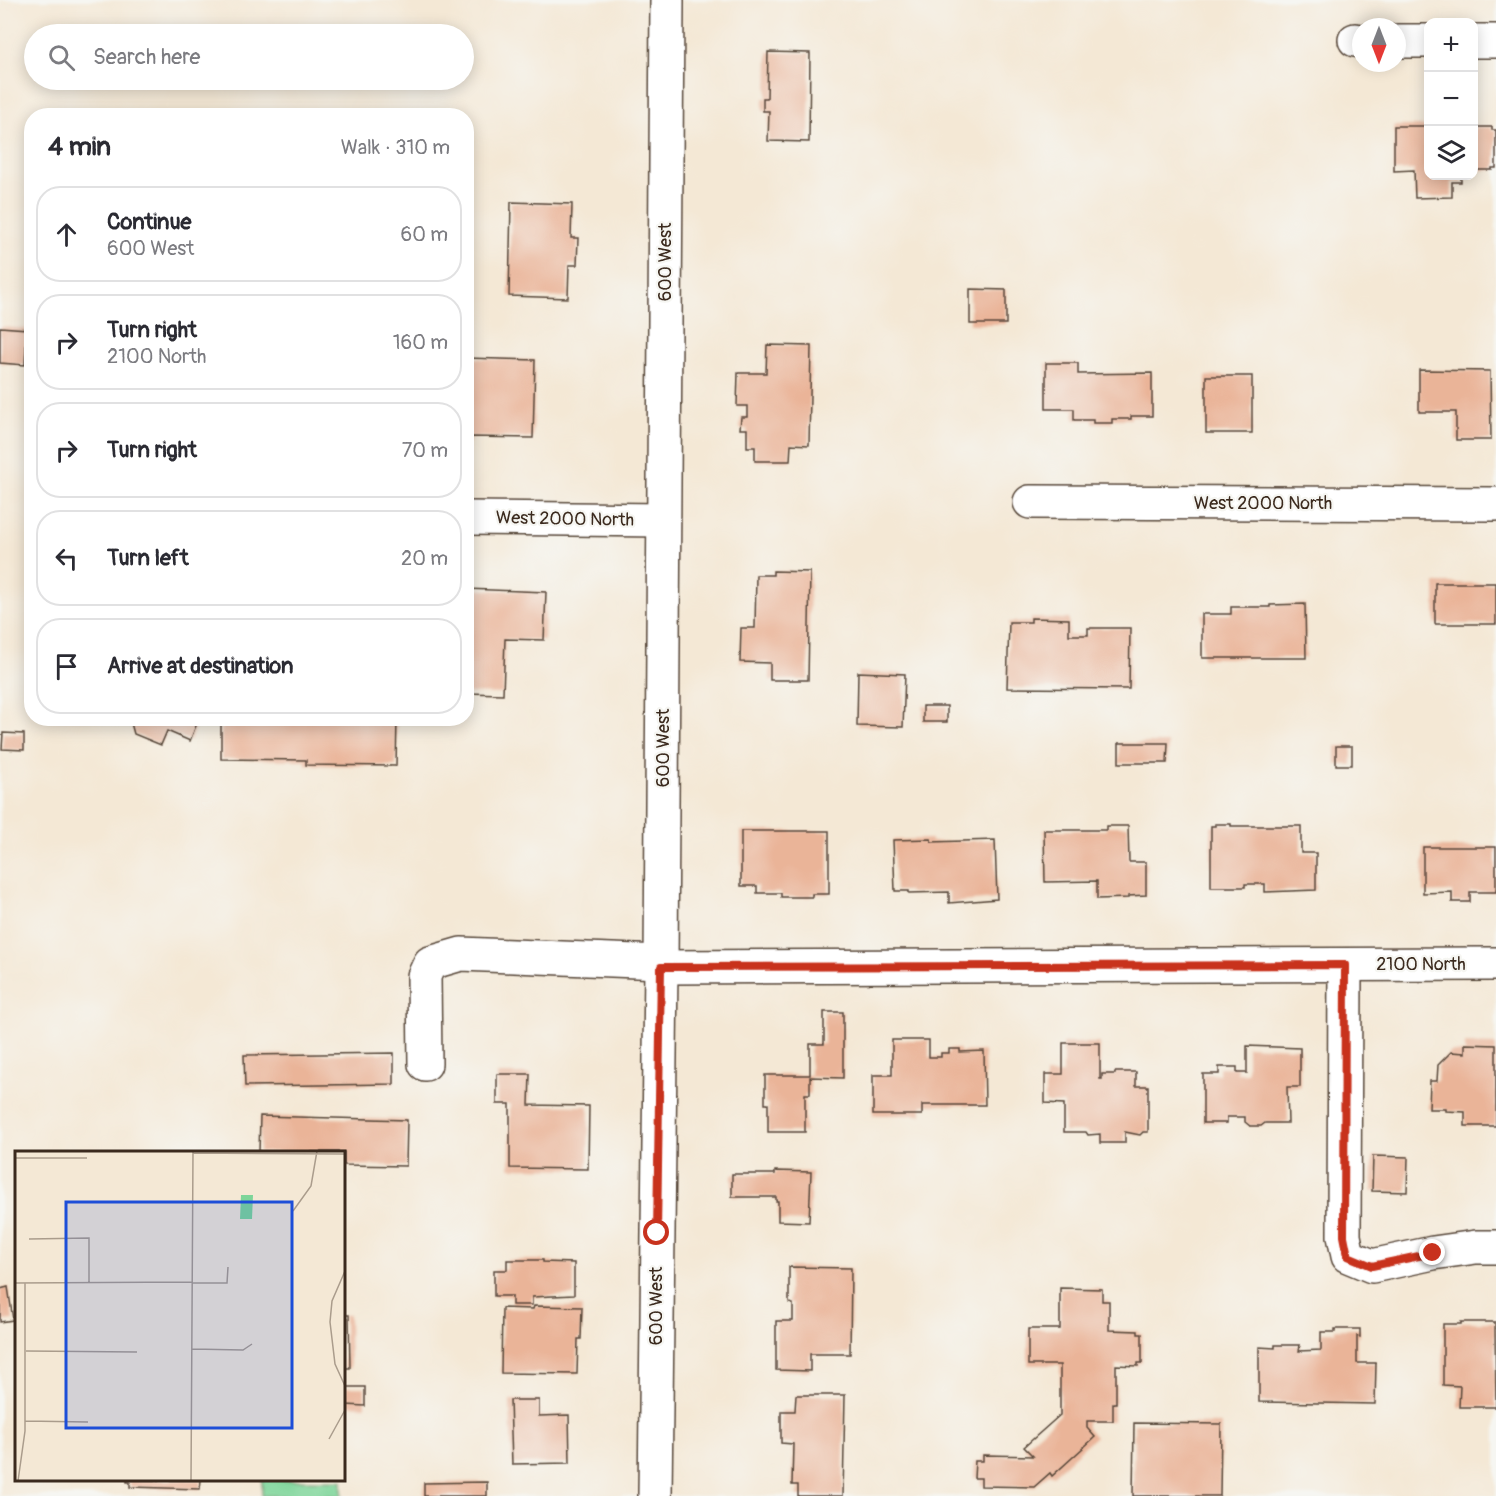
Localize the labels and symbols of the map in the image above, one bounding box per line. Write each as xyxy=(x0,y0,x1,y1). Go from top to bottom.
north arrow xyxy=(1352,18,1406,72)
street label: 600 West xyxy=(654,222,677,301)
street label: West 2000 North xyxy=(1194,492,1332,515)
street label: West 2000 North xyxy=(496,506,634,532)
street label: 600 West xyxy=(652,708,675,787)
street label: 2100 North xyxy=(1376,953,1466,976)
inset map xyxy=(15,1151,345,1481)
route start xyxy=(643,1219,669,1245)
route end xyxy=(1419,1239,1445,1265)
street label: 600 West xyxy=(645,1266,668,1345)

